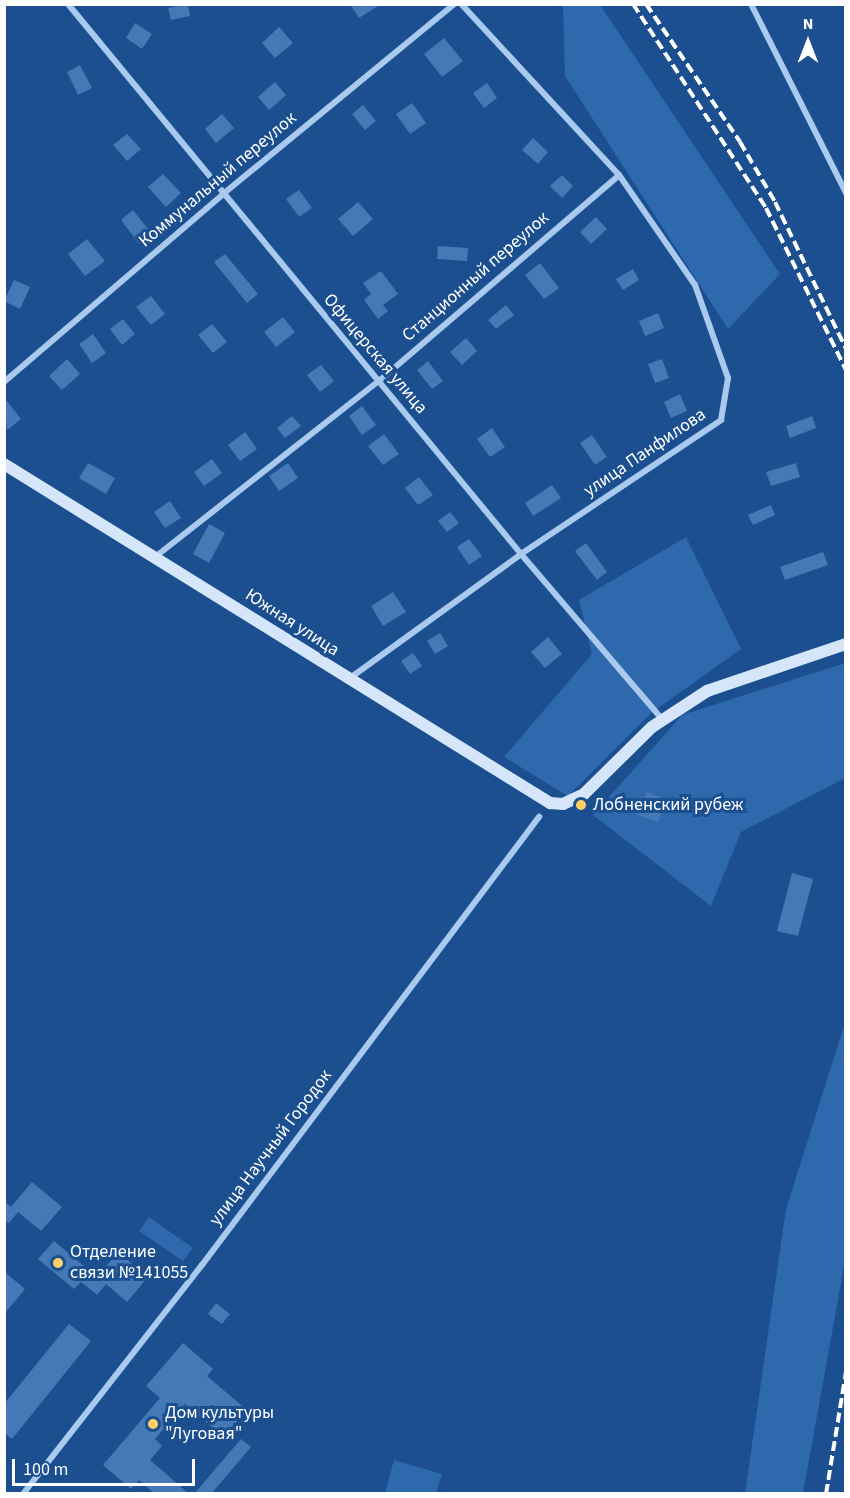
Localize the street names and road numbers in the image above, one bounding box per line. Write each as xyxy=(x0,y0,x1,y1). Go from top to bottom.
street label: Коммунальный переулок xyxy=(135,108,301,252)
street label: Станционный переулок xyxy=(398,207,554,347)
street label: Офицерская улица xyxy=(318,289,432,419)
street label: улица Панфилова xyxy=(580,404,710,502)
street label: Южная улица xyxy=(241,585,343,661)
street label: улица Научный Городок xyxy=(205,1066,337,1230)

